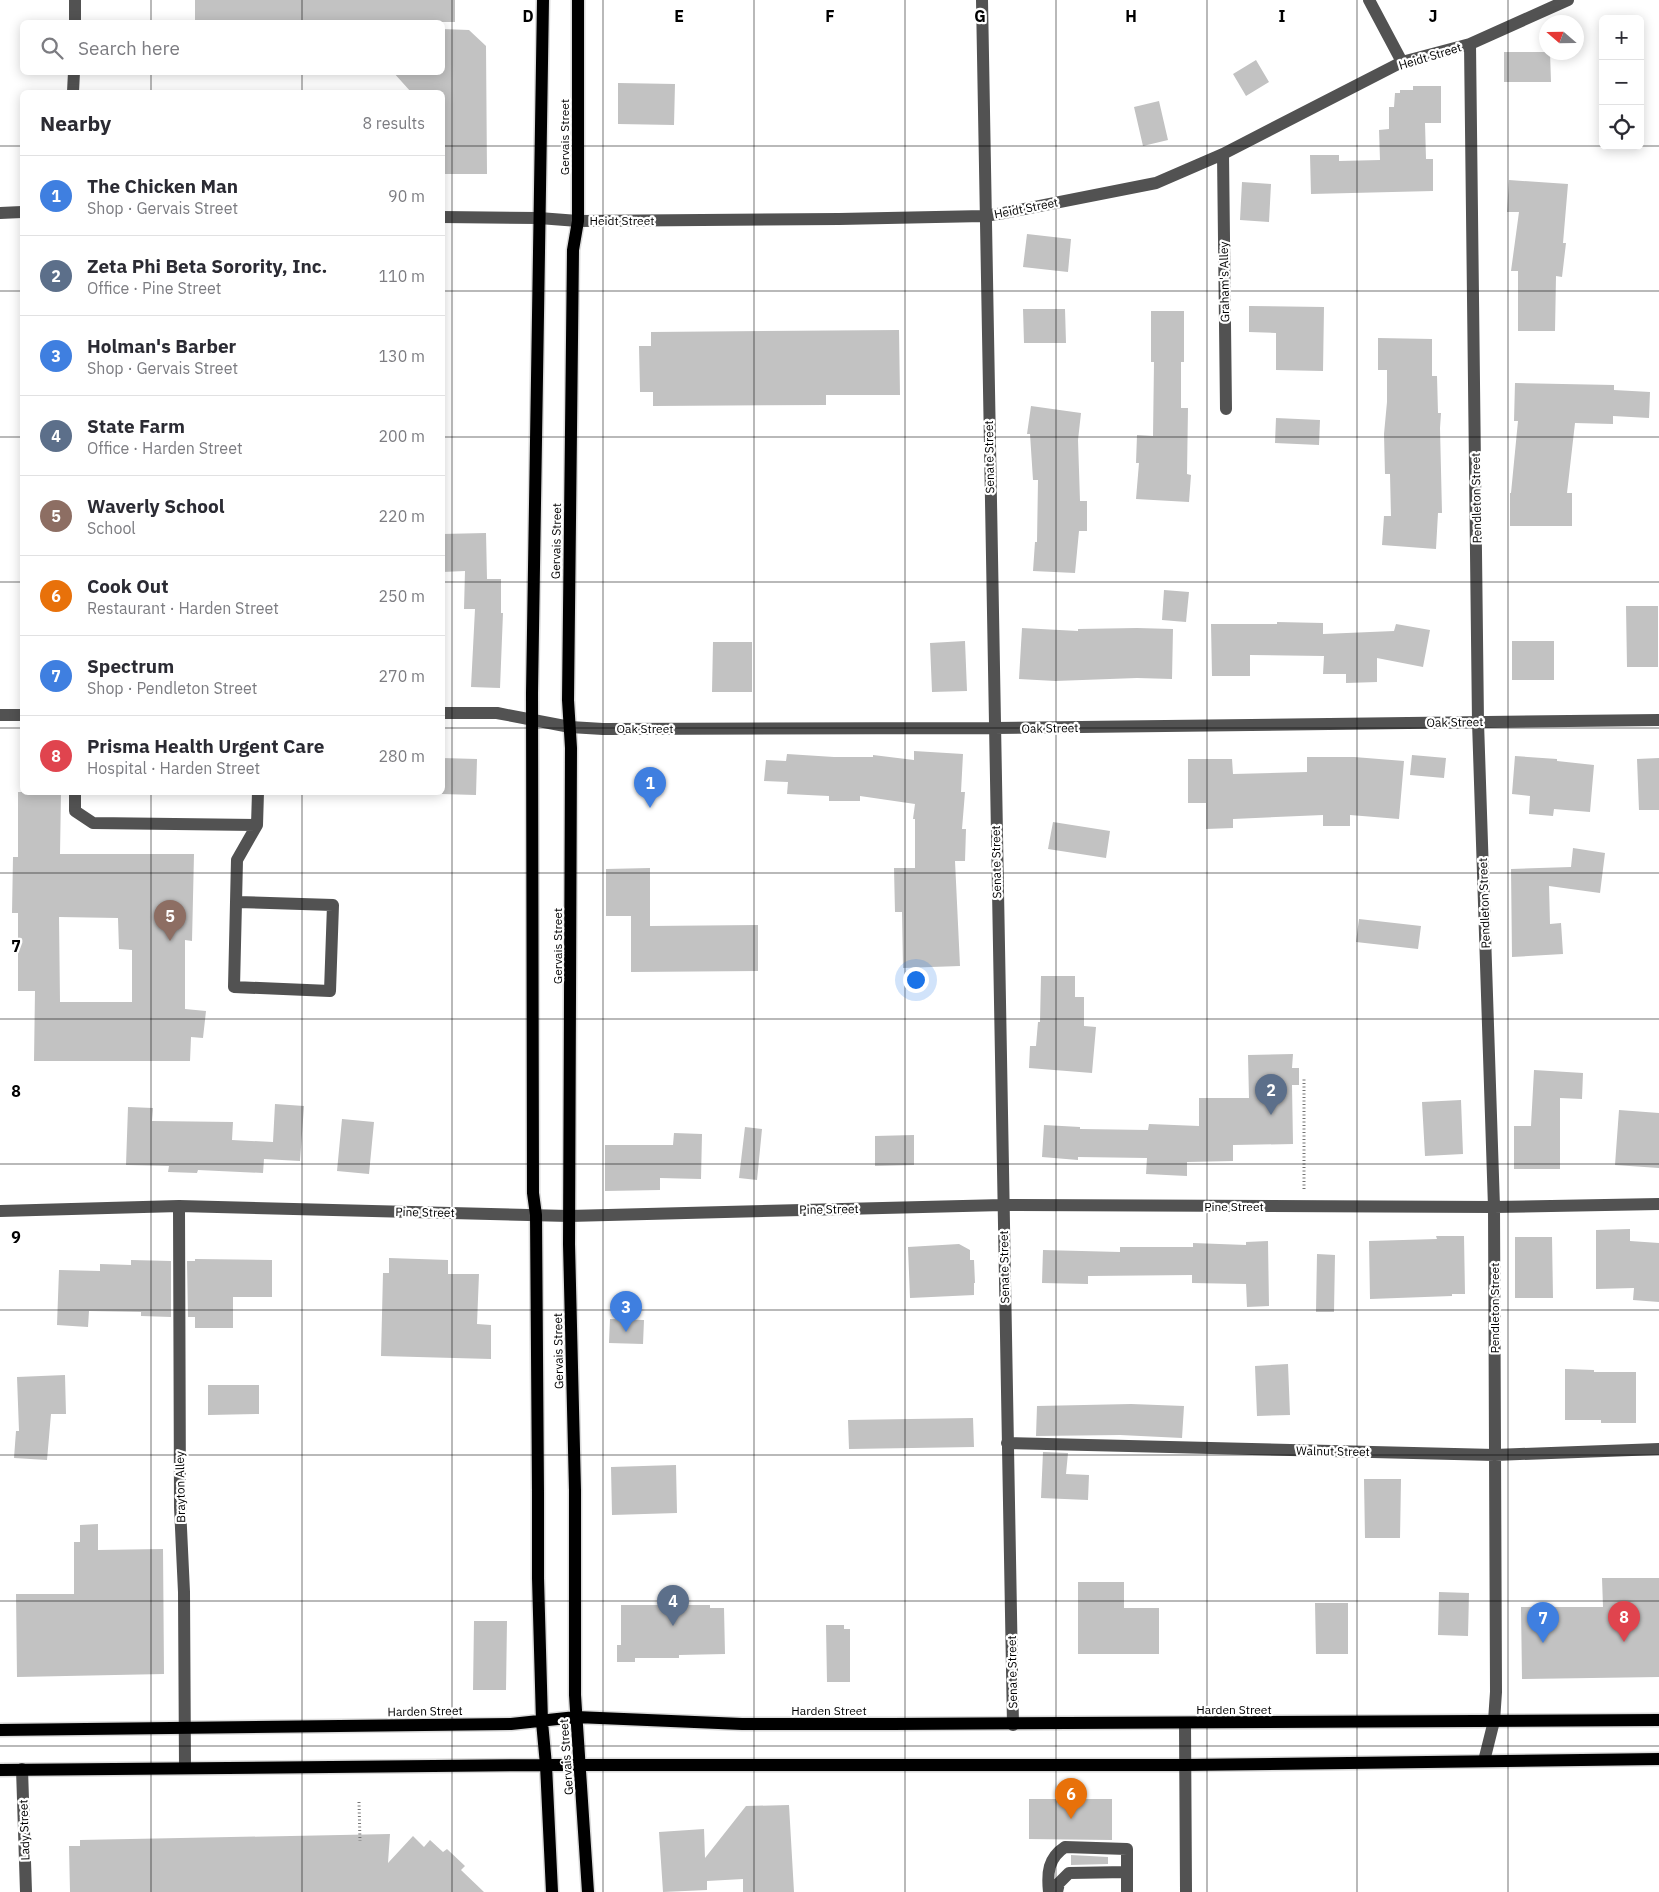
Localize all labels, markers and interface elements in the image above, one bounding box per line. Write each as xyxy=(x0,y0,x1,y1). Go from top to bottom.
text: D xyxy=(522,6,534,26)
text: E xyxy=(674,6,684,26)
text: F xyxy=(825,6,835,26)
text: G xyxy=(974,6,986,26)
text: H xyxy=(1125,6,1137,26)
text: I xyxy=(1279,6,1286,26)
text: J xyxy=(1429,6,1437,26)
north arrow xyxy=(1539,15,1584,60)
map controls xyxy=(1599,15,1644,150)
button: + xyxy=(1599,15,1644,60)
search box xyxy=(20,20,445,75)
icon: search xyxy=(38,34,66,62)
text: Search here xyxy=(78,36,180,60)
street label: Heidt Street xyxy=(1397,39,1463,73)
button: − xyxy=(1599,60,1644,105)
street label: Gervais Street xyxy=(557,99,572,175)
button: locate xyxy=(1599,105,1644,150)
text: Nearby xyxy=(40,109,111,137)
text: 8 results xyxy=(362,113,425,133)
text: The Chicken Man xyxy=(87,174,238,198)
text: 1 xyxy=(51,186,61,206)
text: 90 m xyxy=(388,186,425,206)
street label: Heidt Street xyxy=(993,194,1059,222)
text: Shop · Gervais Street xyxy=(87,198,238,218)
street label: Heidt Street xyxy=(590,213,655,228)
street label: Graham's Alley xyxy=(1216,241,1232,323)
text: Zeta Phi Beta Sorority, Inc. xyxy=(87,254,327,278)
text: 2 xyxy=(51,266,61,286)
text: 110 m xyxy=(378,266,425,286)
text: Office · Pine Street xyxy=(87,278,221,298)
text: Holman's Barber xyxy=(87,334,236,358)
text: 3 xyxy=(51,346,61,366)
text: 130 m xyxy=(378,346,425,366)
text: Shop · Gervais Street xyxy=(87,358,238,378)
text: State Farm xyxy=(87,414,185,438)
street label: Senate Street xyxy=(981,420,997,494)
text: 4 xyxy=(51,426,61,446)
text: 200 m xyxy=(378,426,425,446)
text: Office · Harden Street xyxy=(87,438,243,458)
street label: Pendleton Street xyxy=(1468,453,1484,543)
text: Waverly School xyxy=(87,494,224,518)
street label: Gervais Street xyxy=(548,503,564,579)
text: 5 xyxy=(51,506,61,526)
text: 220 m xyxy=(378,506,425,526)
text: School xyxy=(87,518,136,538)
text: Cook Out xyxy=(87,574,168,598)
text: 6 xyxy=(51,586,61,606)
text: 250 m xyxy=(378,586,425,606)
text: Restaurant · Harden Street xyxy=(87,598,279,618)
text: Spectrum xyxy=(87,654,174,678)
text: 7 xyxy=(51,666,61,686)
text: 270 m xyxy=(378,666,425,686)
text: Shop · Pendleton Street xyxy=(87,678,257,698)
street label: Oak Street xyxy=(1426,714,1484,730)
street label: Oak Street xyxy=(1021,720,1079,736)
street label: Oak Street xyxy=(617,721,673,736)
text: Prisma Health Urgent Care xyxy=(87,734,324,758)
text: 8 xyxy=(51,746,61,766)
text: 280 m xyxy=(378,746,425,766)
text: Hospital · Harden Street xyxy=(87,758,260,778)
pin: 1 xyxy=(634,767,666,808)
street label: Senate Street xyxy=(988,825,1004,899)
street label: Pendleton Street xyxy=(1475,857,1493,949)
pin: 5 xyxy=(154,900,186,941)
street label: Gervais Street xyxy=(550,908,565,984)
text: 7 xyxy=(11,936,21,956)
your location xyxy=(903,967,929,993)
pin: 2 xyxy=(1255,1074,1287,1115)
text: 8 xyxy=(11,1081,21,1101)
street label: Pine Street xyxy=(1204,1199,1264,1214)
street label: Pine Street xyxy=(799,1201,859,1217)
street label: Pine Street xyxy=(395,1204,455,1220)
text: 9 xyxy=(11,1227,21,1247)
street label: Senate Street xyxy=(996,1230,1012,1304)
street label: Pendleton Street xyxy=(1487,1263,1502,1353)
pin: 3 xyxy=(610,1291,642,1332)
street label: Gervais Street xyxy=(550,1313,566,1389)
street label: Walnut Street xyxy=(1296,1443,1370,1459)
street label: Brayton Alley xyxy=(172,1451,188,1523)
pin: 4 xyxy=(657,1585,689,1626)
pin: 8 xyxy=(1608,1601,1640,1642)
pin: 7 xyxy=(1527,1602,1559,1643)
street label: Senate Street xyxy=(1004,1635,1020,1709)
street label: Harden Street xyxy=(1196,1702,1272,1717)
street label: Harden Street xyxy=(387,1703,463,1719)
street label: Harden Street xyxy=(791,1703,867,1718)
street label: Gervais Street xyxy=(556,1718,576,1796)
pin: 6 xyxy=(1055,1778,1087,1819)
street label: Lady Street xyxy=(15,1799,33,1861)

